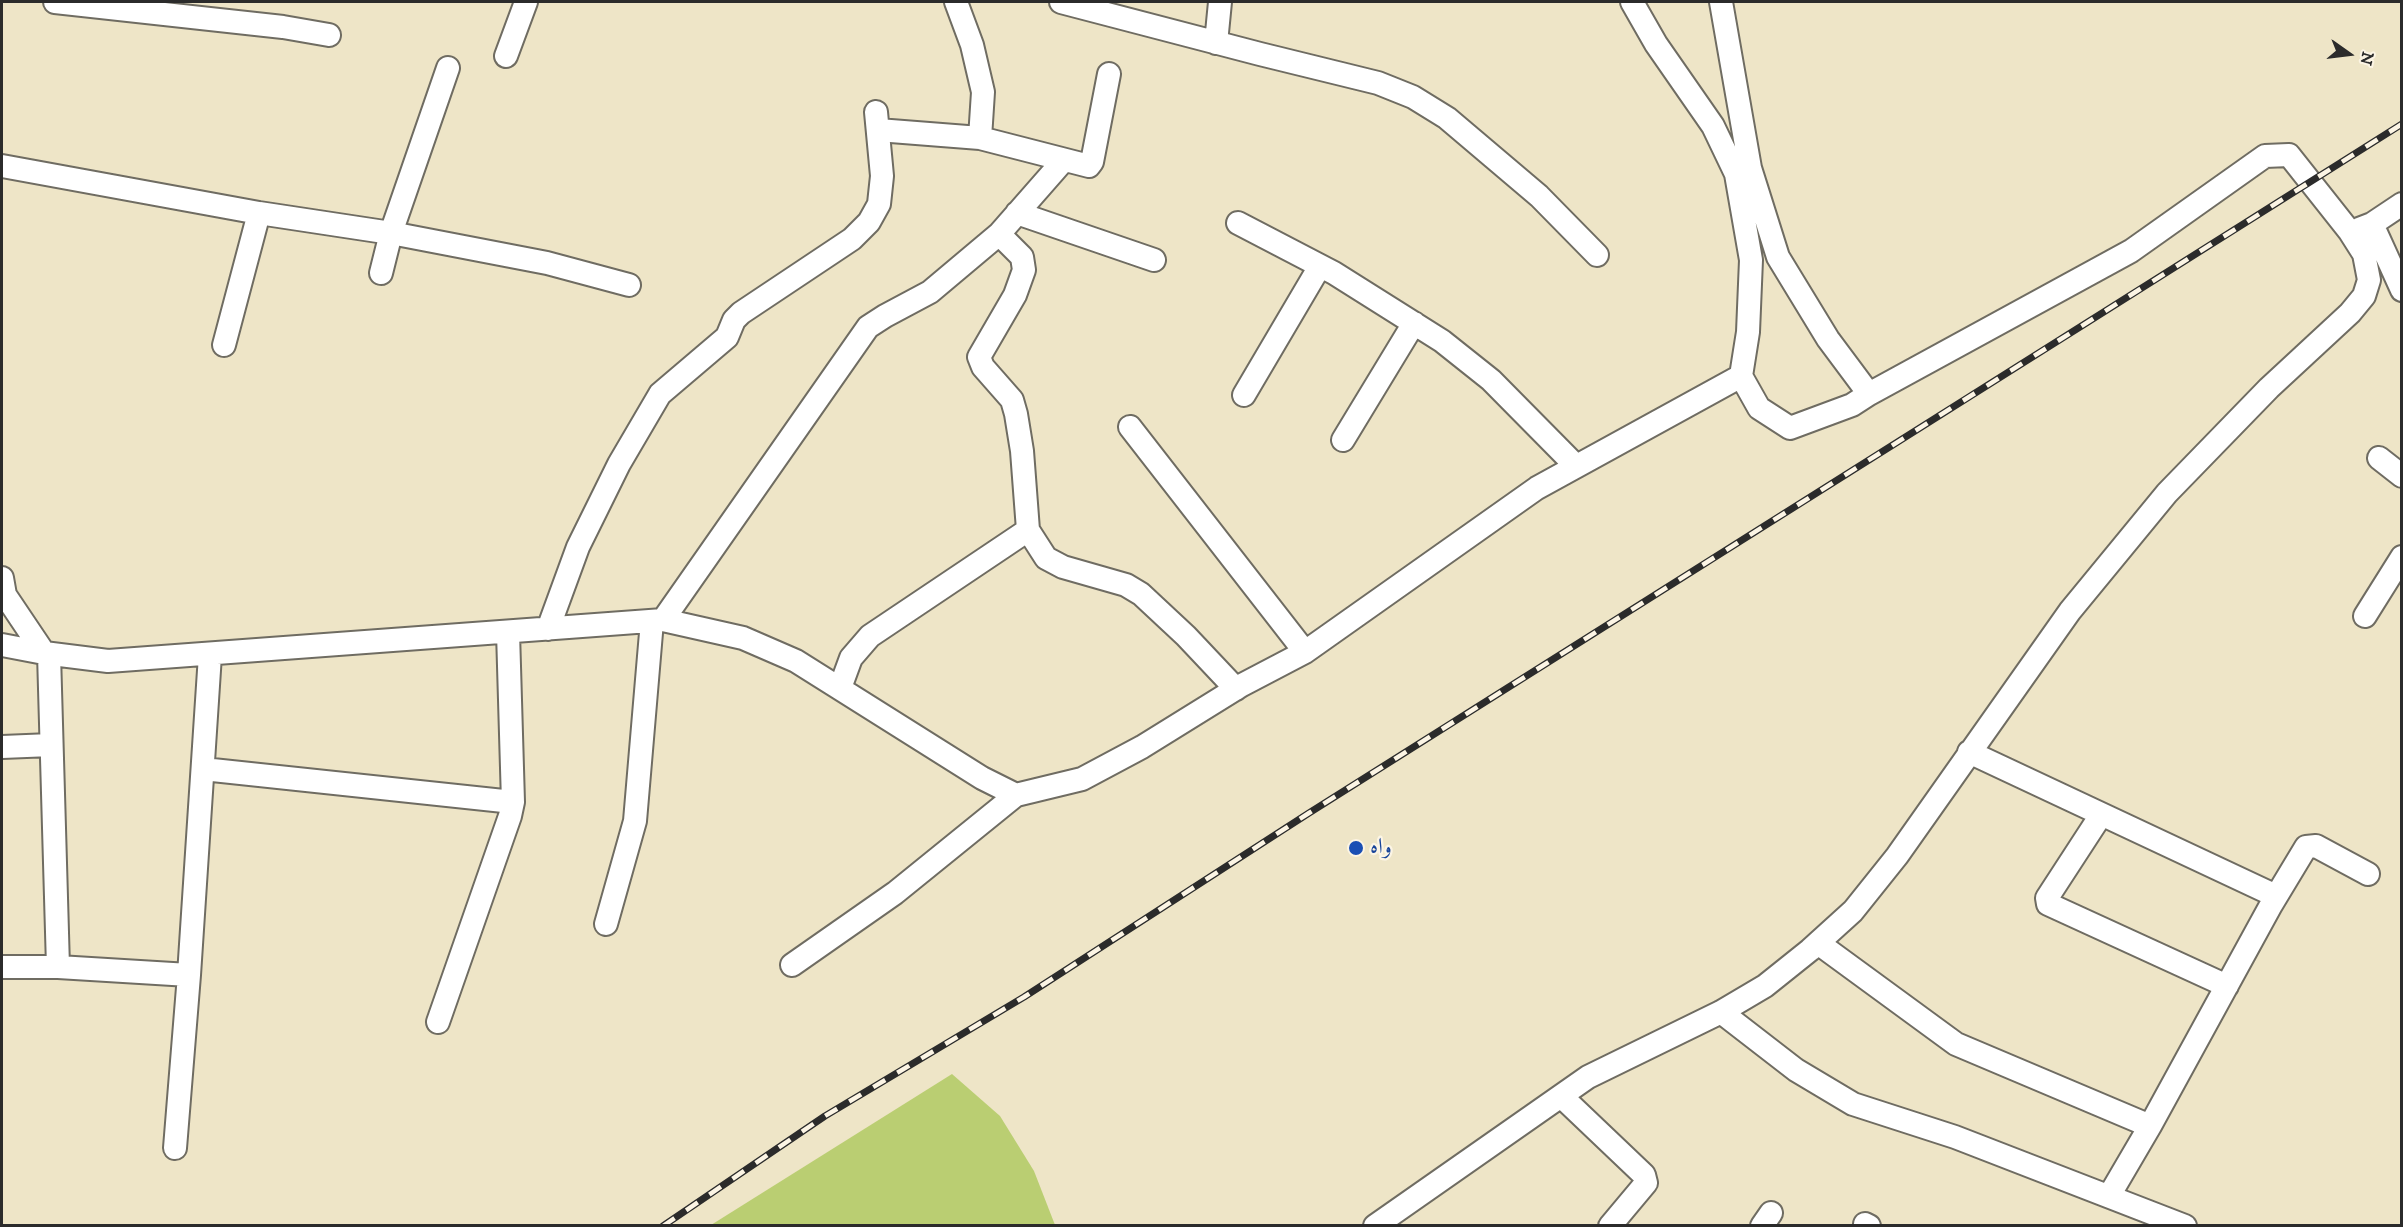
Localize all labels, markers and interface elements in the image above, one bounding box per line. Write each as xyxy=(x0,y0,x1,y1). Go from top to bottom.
north arrow xyxy=(2319,24,2379,84)
text: N xyxy=(2355,50,2378,67)
place label: واہ xyxy=(1370,835,1392,861)
marker: واہ xyxy=(1347,839,1365,857)

